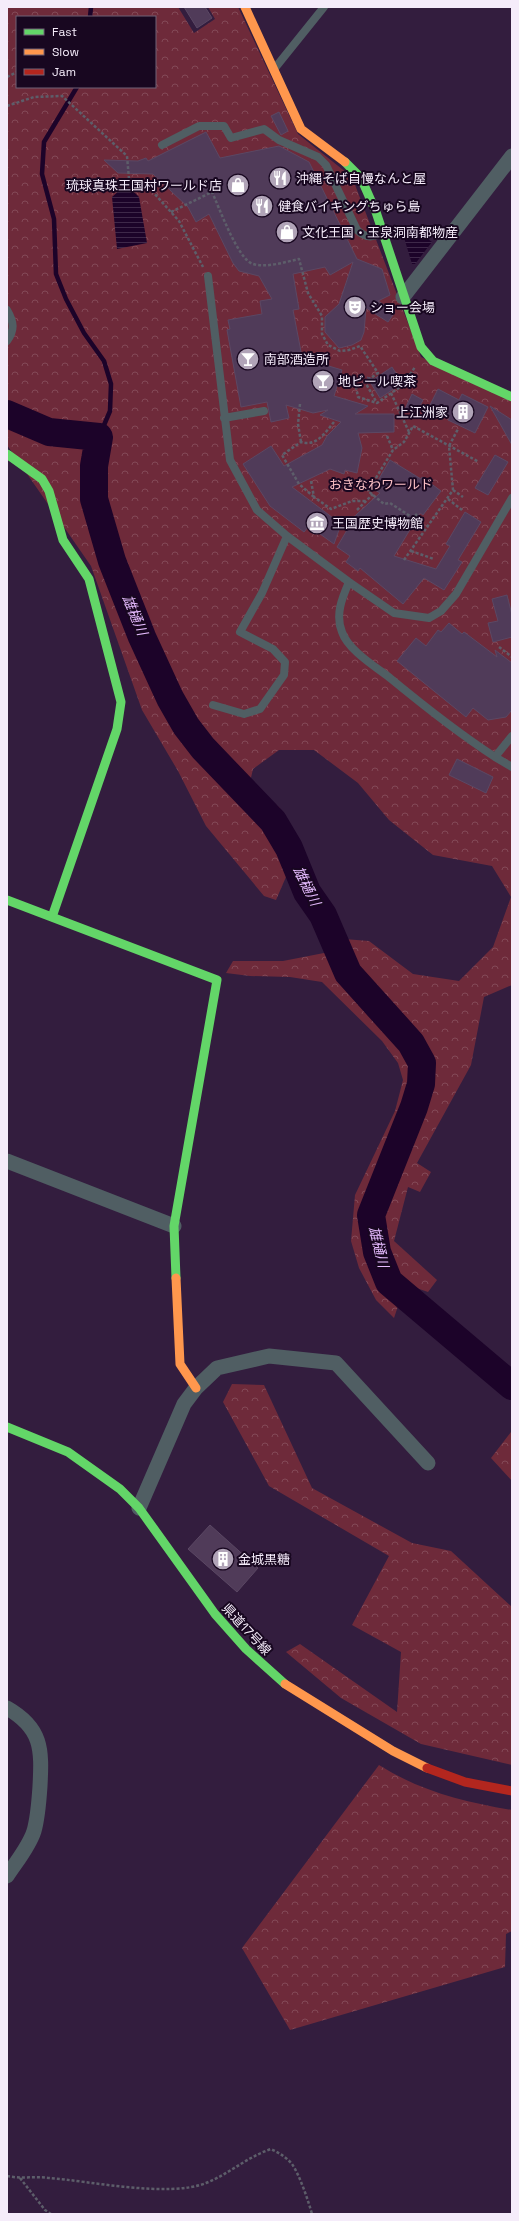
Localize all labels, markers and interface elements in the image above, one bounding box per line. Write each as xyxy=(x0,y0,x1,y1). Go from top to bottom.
legend xyxy=(16,16,156,88)
text: Fast xyxy=(52,24,77,40)
text: Slow xyxy=(52,44,79,60)
text: Jam xyxy=(52,64,76,80)
restaurant icon: 沖縄そば自慢なんと屋 xyxy=(267,165,293,191)
place label: 沖縄そば自慢なんと屋 xyxy=(296,170,426,187)
shop icon: 琉球真珠王国村ワールド店 xyxy=(225,172,251,198)
place label: 琉球真珠王国村ワールド店 xyxy=(66,177,222,194)
restaurant icon: 健食バイキングちゅら島 xyxy=(249,193,275,219)
place label: 健食バイキングちゅら島 xyxy=(278,198,421,215)
shop icon: 文化王国・玉泉洞南都物産 xyxy=(274,219,300,245)
place label: 文化王国・玉泉洞南都物産 xyxy=(302,224,458,241)
theatre icon: ショー会場 xyxy=(342,294,368,320)
place label: ショー会場 xyxy=(370,299,435,316)
bar icon: 南部酒造所 xyxy=(235,346,261,372)
place label: 南部酒造所 xyxy=(264,351,329,368)
bar icon: 地ビール喫茶 xyxy=(310,368,336,394)
place label: 地ビール喫茶 xyxy=(338,373,417,390)
building icon: 上江洲家 xyxy=(450,399,476,425)
place label: 上江洲家 xyxy=(396,404,448,421)
park label: おきなわワールド xyxy=(329,476,433,493)
museum icon: 王国歴史博物館 xyxy=(304,510,330,536)
place label: 王国歴史博物館 xyxy=(332,515,423,532)
water label: 雄樋川 xyxy=(119,592,152,640)
water label: 雄樋川 xyxy=(289,863,325,911)
water label: 雄樋川 xyxy=(365,1224,393,1271)
building icon: 金城黒糖 xyxy=(210,1546,236,1572)
place label: 金城黒糖 xyxy=(238,1551,290,1568)
street label: 県道17号線 xyxy=(218,1600,275,1659)

